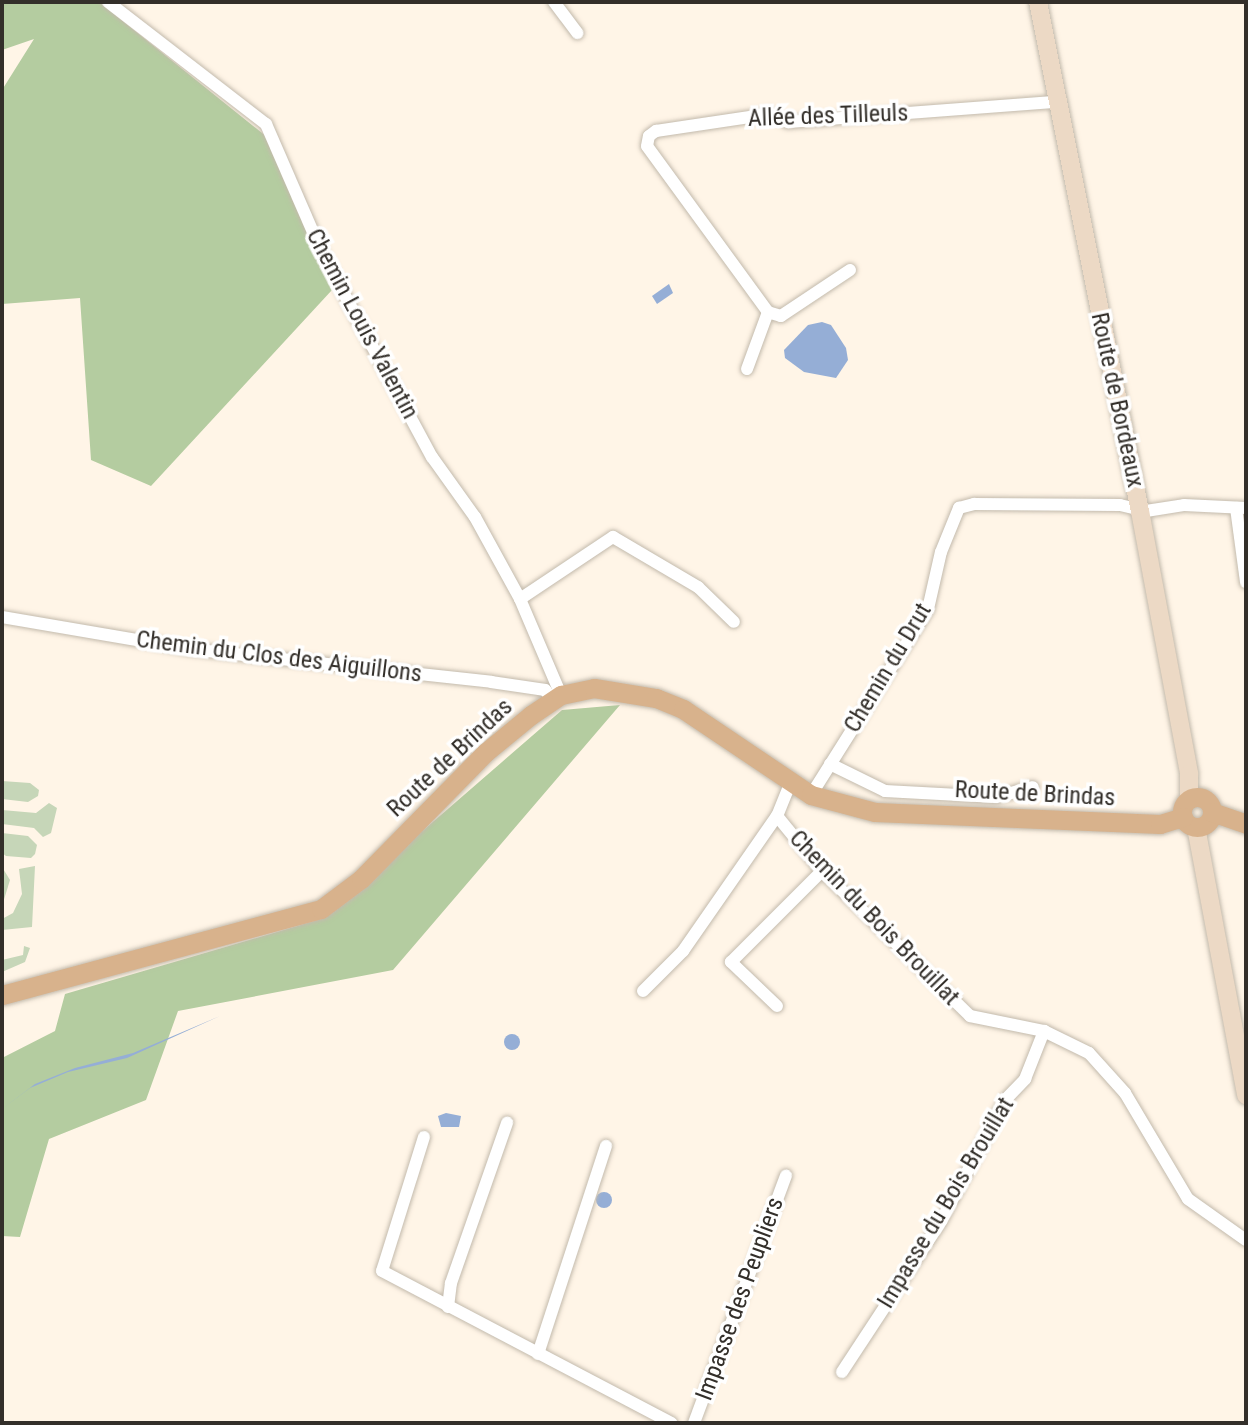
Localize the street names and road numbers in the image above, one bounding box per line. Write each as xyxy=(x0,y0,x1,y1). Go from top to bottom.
street label: Allée des Tilleuls xyxy=(747,99,909,133)
street label: Chemin Louis Valentin xyxy=(300,224,424,424)
street label: Route de Bordeaux xyxy=(1084,310,1150,490)
street label: Chemin du Drut xyxy=(838,598,938,738)
street label: Chemin du Clos des Aiguillons xyxy=(135,625,423,689)
street label: Route de Brindas xyxy=(381,693,519,823)
street label: Route de Brindas xyxy=(954,775,1116,813)
street label: Chemin du Bois Brouillat xyxy=(783,824,965,1012)
street label: Impasse du Bois Brouillat xyxy=(872,1092,1020,1314)
street label: Impasse des Peupliers xyxy=(690,1194,790,1404)

